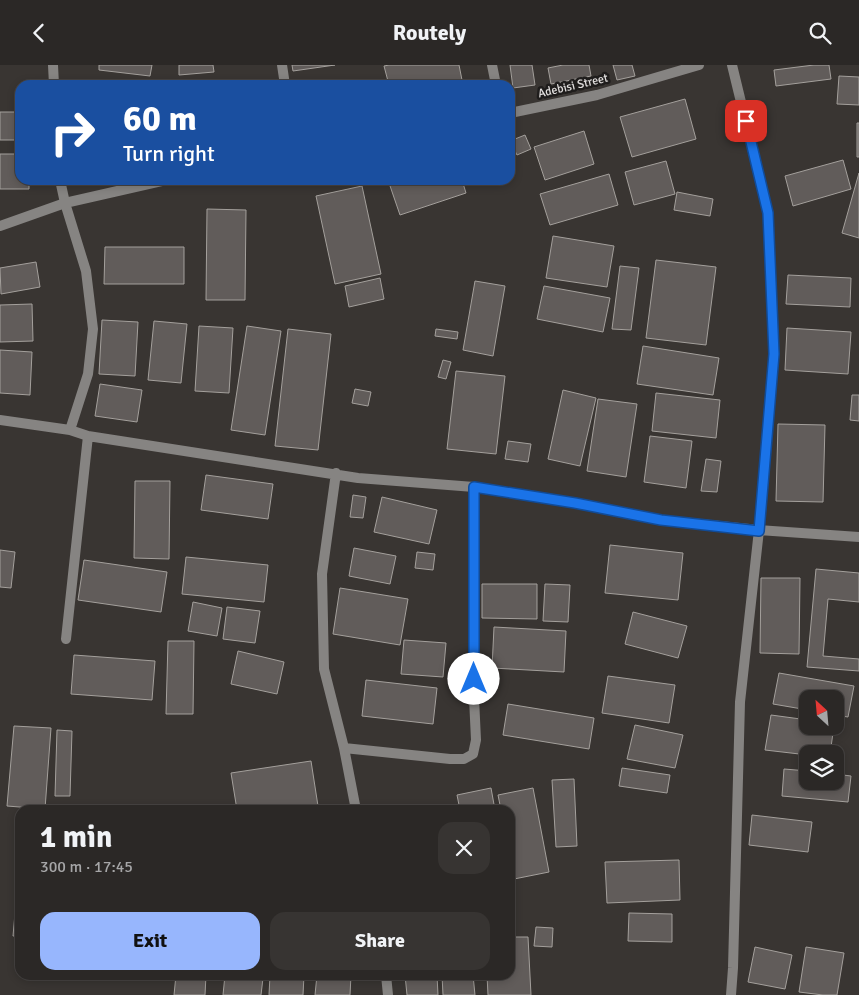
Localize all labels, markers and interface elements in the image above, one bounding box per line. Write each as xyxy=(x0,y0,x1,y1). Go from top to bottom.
icon: back xyxy=(25,19,53,47)
text: Routely xyxy=(393,19,466,46)
icon: search xyxy=(806,19,834,47)
street label: Adebisi Street xyxy=(536,71,610,101)
text: 60 m xyxy=(123,97,197,140)
icon: right xyxy=(40,100,105,165)
pin xyxy=(725,100,767,142)
icon: arrive xyxy=(732,107,760,135)
text: Turn right xyxy=(123,140,215,167)
position arrow xyxy=(447,652,499,704)
north arrow xyxy=(799,690,844,735)
map controls xyxy=(799,690,844,790)
button: layers xyxy=(799,745,844,790)
text: 1 min xyxy=(40,819,112,856)
button: close xyxy=(438,822,490,874)
text: 300 m · 17:45 xyxy=(40,857,133,877)
button: Exit xyxy=(40,912,260,970)
button: Share xyxy=(270,912,490,970)

